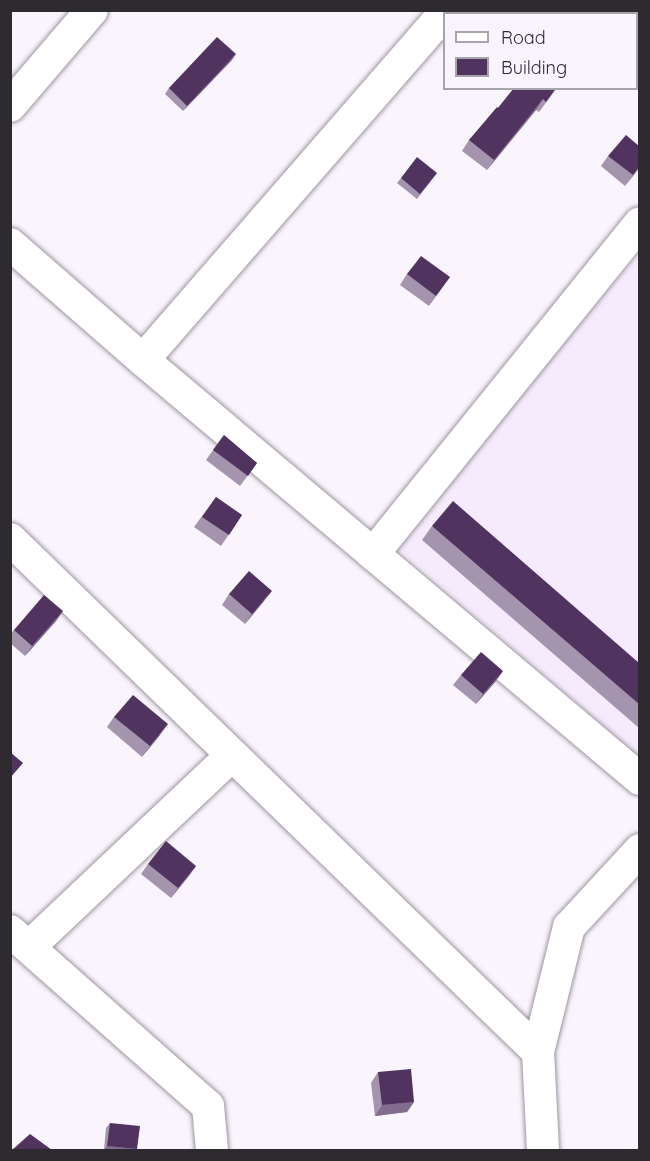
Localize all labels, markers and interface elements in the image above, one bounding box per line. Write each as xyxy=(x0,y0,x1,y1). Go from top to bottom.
legend xyxy=(443,12,638,90)
text: Road xyxy=(501,26,546,49)
text: Building xyxy=(501,56,567,79)

